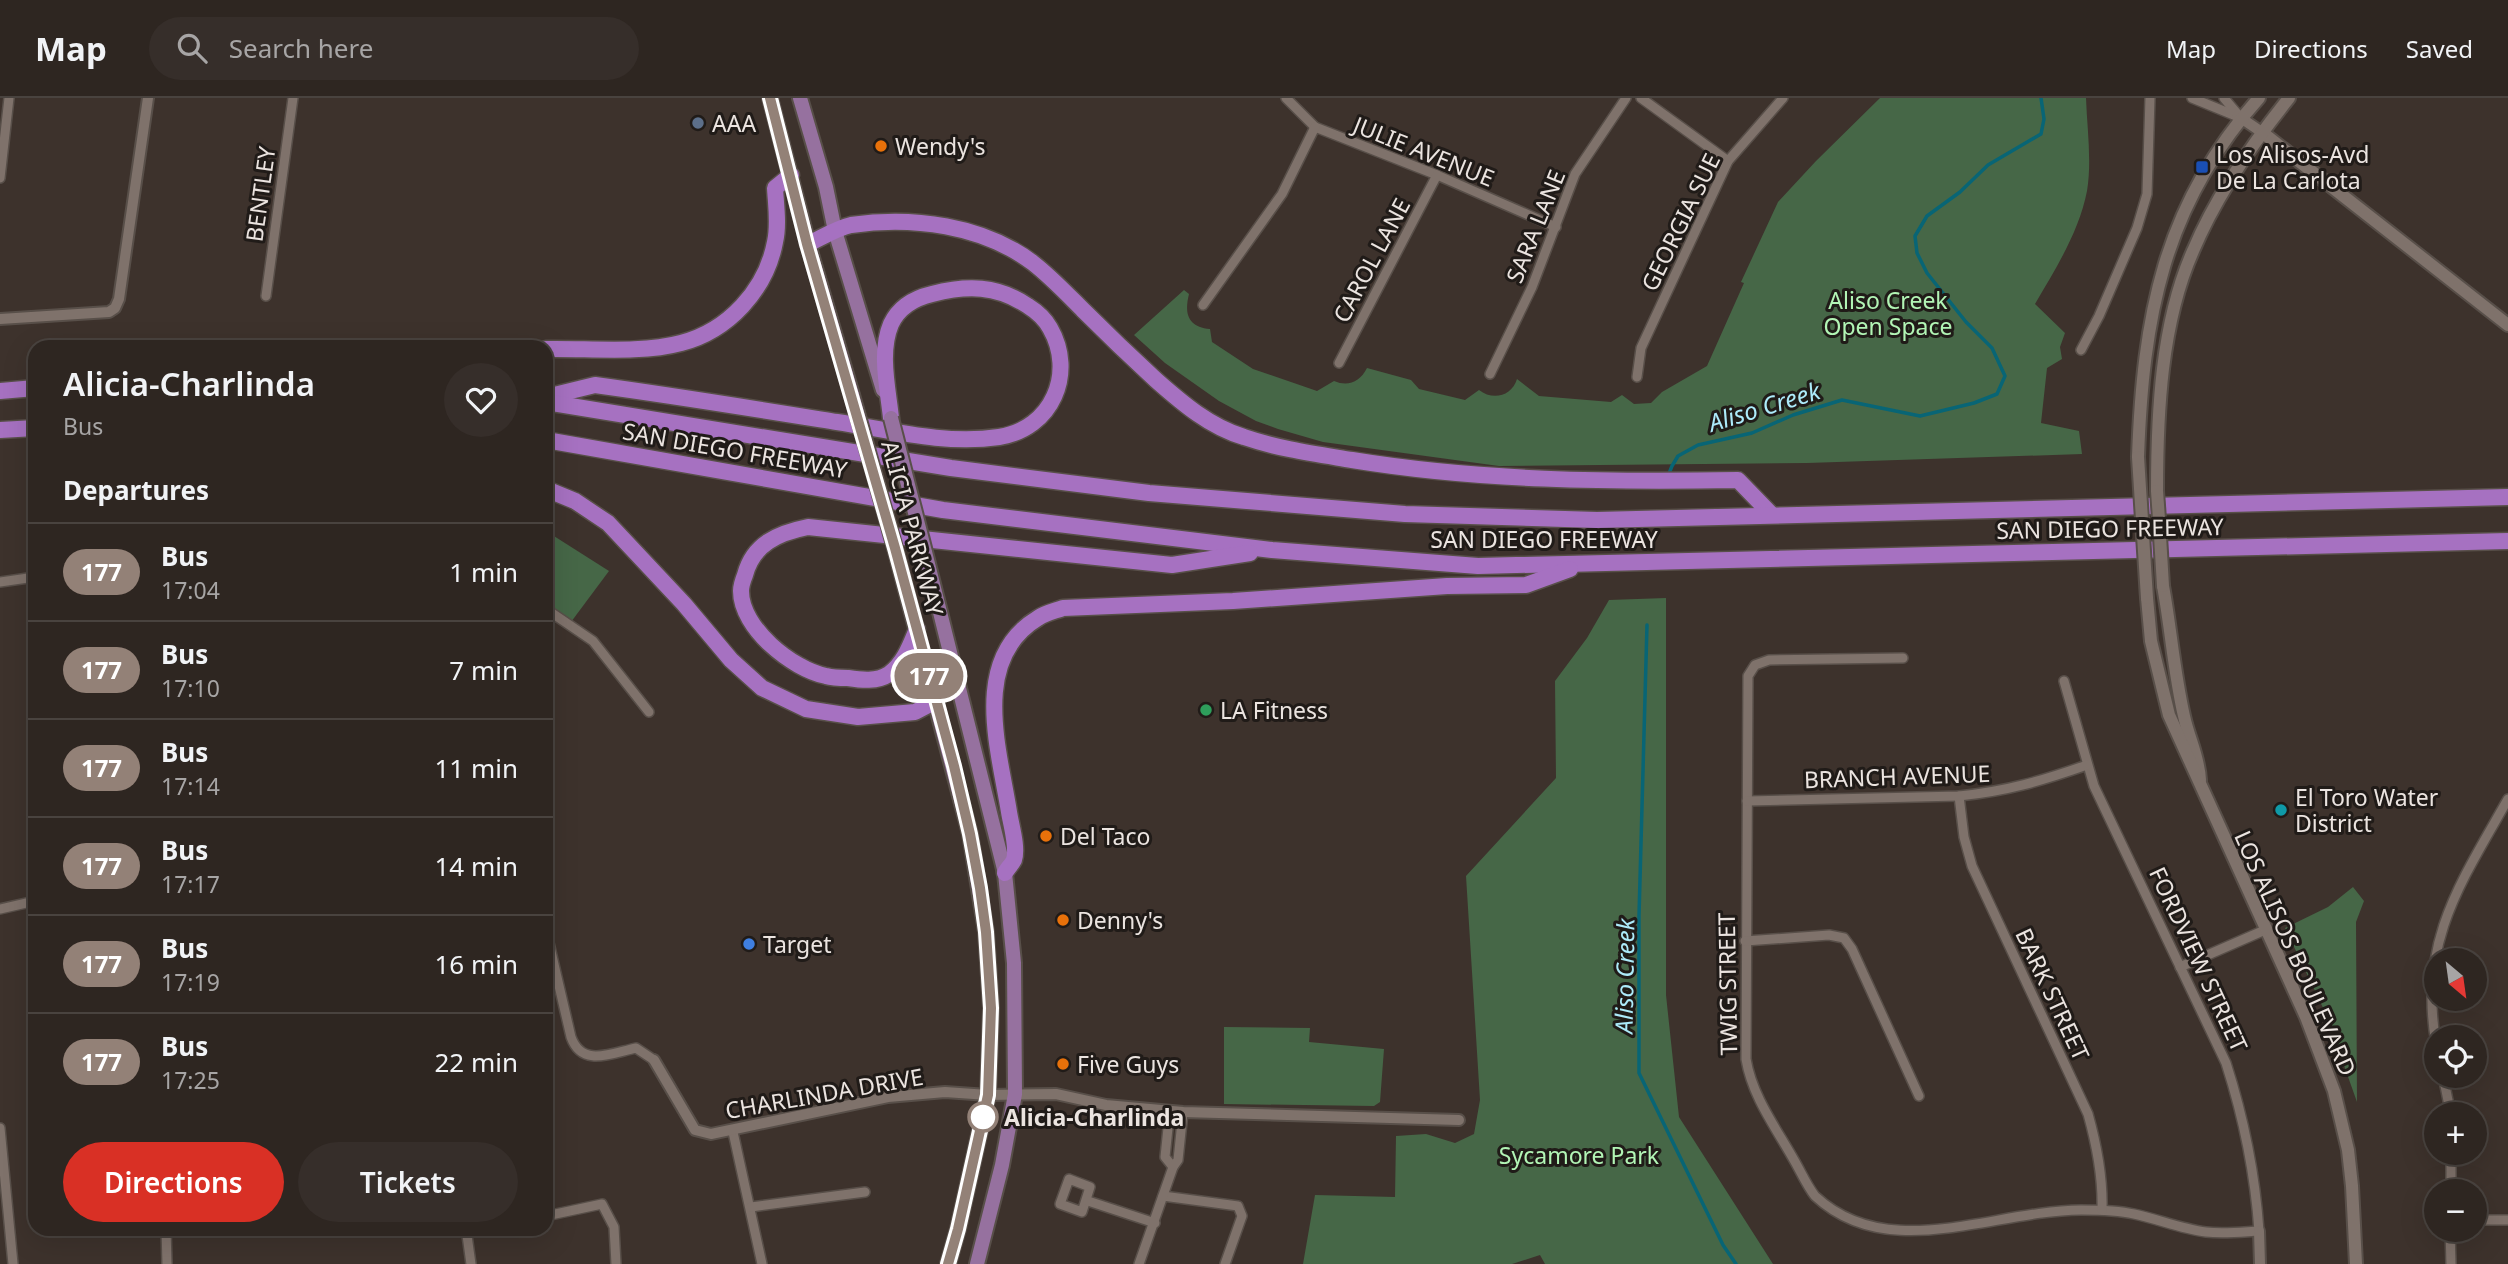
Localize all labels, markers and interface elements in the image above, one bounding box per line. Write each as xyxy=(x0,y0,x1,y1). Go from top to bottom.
search box xyxy=(149,17,639,80)
text: Map xyxy=(35,26,107,71)
icon: search xyxy=(173,29,211,67)
text: Search here xyxy=(229,30,373,66)
text: Map xyxy=(2166,32,2216,65)
text: Directions xyxy=(2254,32,2368,65)
text: Saved xyxy=(2406,32,2473,65)
place label: AAA xyxy=(712,107,756,139)
street label: JULIE AVENUE xyxy=(1347,107,1499,194)
marker: AAA xyxy=(690,115,706,131)
place label: Wendy's xyxy=(895,130,985,162)
marker: Wendy's xyxy=(873,138,889,154)
place label: Los Alisos-Avd De La Carlota xyxy=(2216,138,2369,196)
street label: BENTLEY xyxy=(237,143,283,244)
street label: GEORGIA SUE xyxy=(1633,148,1727,296)
marker: Los Alisos-Avd De La Carlota xyxy=(2194,159,2210,175)
street label: SARA LANE xyxy=(1498,165,1572,287)
street label: CAROL LANE xyxy=(1325,192,1417,328)
park label: Aliso Creek Open Space xyxy=(1824,284,1952,342)
text: Alicia-Charlinda xyxy=(63,361,315,406)
button: heart xyxy=(444,363,518,437)
water label: Aliso Creek xyxy=(1702,373,1825,439)
text: Bus xyxy=(63,410,103,442)
street label: SAN DIEGO FREEWAY xyxy=(620,414,851,486)
street label: ALICIA PARKWAY xyxy=(874,437,952,620)
text: Departures xyxy=(63,472,209,508)
street label: SAN DIEGO FREEWAY xyxy=(1996,510,2225,546)
street label: SAN DIEGO FREEWAY xyxy=(1430,523,1659,555)
text: Bus xyxy=(161,538,208,574)
text: 1 min xyxy=(449,554,518,590)
text: 177 xyxy=(81,555,122,588)
text: 17:04 xyxy=(161,574,220,606)
text: Bus xyxy=(161,636,208,672)
text: 7 min xyxy=(449,652,518,688)
text: 177 xyxy=(81,653,122,686)
line badge: 177 xyxy=(889,653,969,699)
text: 177 xyxy=(908,659,950,692)
text: 17:10 xyxy=(161,672,220,704)
place label: LA Fitness xyxy=(1220,694,1328,726)
marker: LA Fitness xyxy=(1198,702,1214,718)
text: Bus xyxy=(161,734,208,770)
text: 11 min xyxy=(434,750,518,786)
text: 177 xyxy=(81,751,122,784)
street label: BRANCH AVENUE xyxy=(1803,757,1991,795)
text: 17:14 xyxy=(161,770,220,802)
place label: El Toro Water District xyxy=(2295,781,2439,839)
marker: El Toro Water District xyxy=(2273,802,2289,818)
place label: Del Taco xyxy=(1060,820,1150,852)
street label: LOS ALISOS BOULEVARD xyxy=(2227,825,2365,1081)
marker: Del Taco xyxy=(1038,828,1054,844)
text: Bus xyxy=(161,832,208,868)
text: 14 min xyxy=(434,848,518,884)
text: 177 xyxy=(81,849,122,882)
street label: FORDVIEW STREET xyxy=(2142,861,2256,1057)
text: 17:17 xyxy=(161,868,220,900)
place label: Denny's xyxy=(1077,904,1163,936)
marker: Denny's xyxy=(1055,912,1071,928)
street label: TWIG STREET xyxy=(1710,912,1744,1056)
water label: Aliso Creek xyxy=(1606,917,1642,1036)
street label: BARK STREET xyxy=(2008,923,2098,1065)
place label: Target xyxy=(763,928,832,960)
text: Bus xyxy=(161,930,208,966)
marker: Target xyxy=(741,936,757,952)
text: 16 min xyxy=(434,946,518,982)
text: 177 xyxy=(81,947,122,980)
north arrow xyxy=(2424,948,2487,1012)
map controls xyxy=(2424,948,2487,1242)
text: 17:19 xyxy=(161,966,220,998)
button: locate xyxy=(2424,1025,2487,1088)
text: Bus xyxy=(161,1028,208,1064)
text: 22 min xyxy=(434,1044,518,1080)
text: 177 xyxy=(81,1045,122,1078)
place label: Five Guys xyxy=(1077,1048,1179,1080)
marker: Five Guys xyxy=(1055,1056,1071,1072)
street label: CHARLINDA DRIVE xyxy=(723,1060,925,1126)
text: 17:25 xyxy=(161,1064,220,1096)
place label: Alicia-Charlinda xyxy=(1004,1101,1184,1133)
marker: Alicia-Charlinda xyxy=(968,1102,998,1132)
button: + xyxy=(2424,1102,2487,1165)
park label: Sycamore Park xyxy=(1499,1139,1660,1171)
button: Directions xyxy=(63,1142,284,1222)
button: Tickets xyxy=(298,1142,518,1222)
button: − xyxy=(2424,1179,2487,1242)

